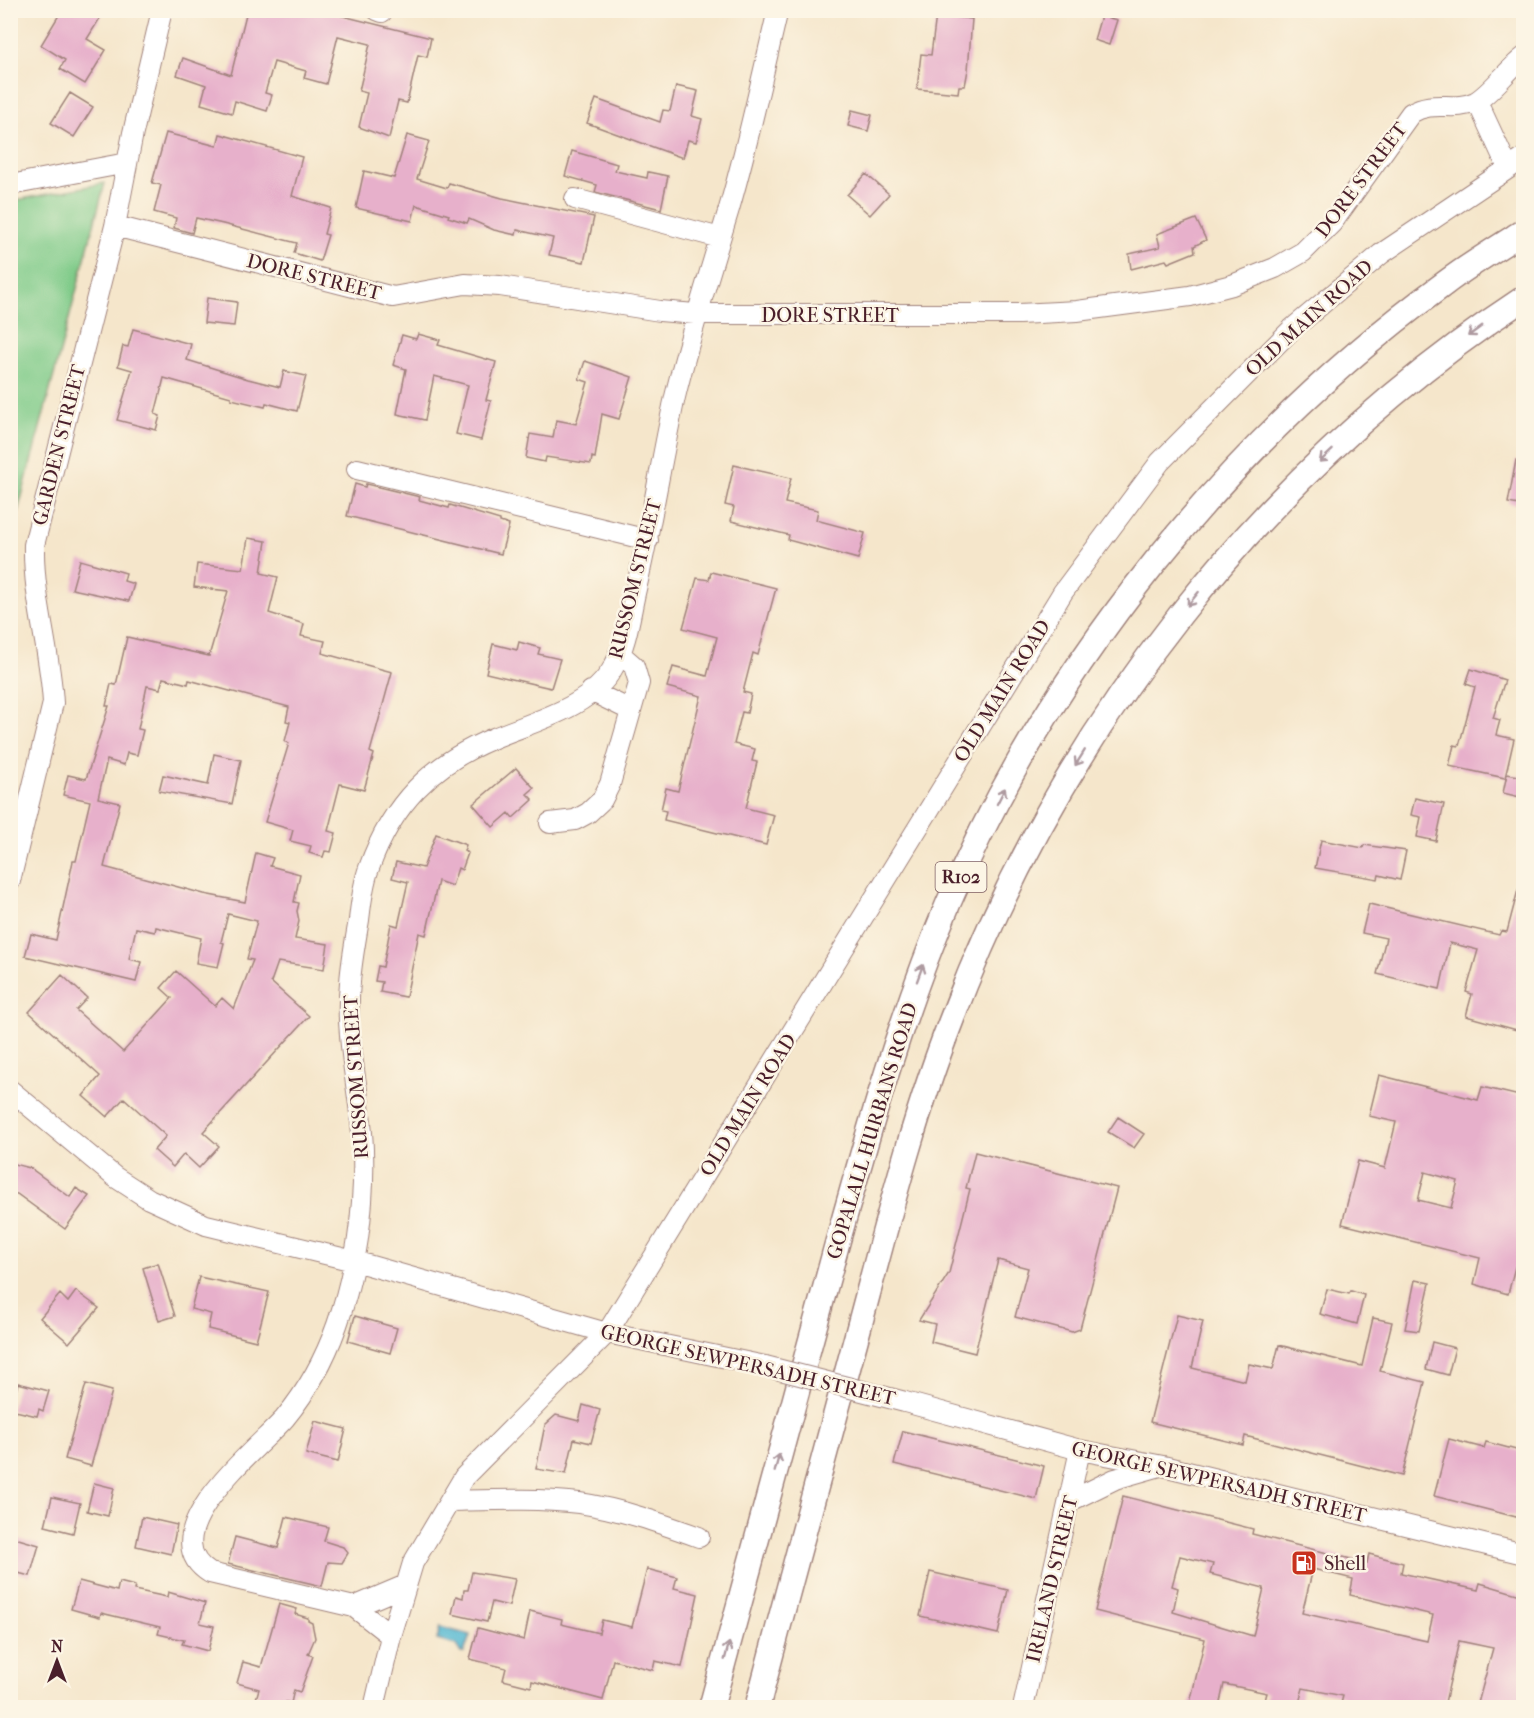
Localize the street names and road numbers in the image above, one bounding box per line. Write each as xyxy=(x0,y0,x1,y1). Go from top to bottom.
street label: DORE STREET xyxy=(1310,118,1412,242)
street label: DORE STREET xyxy=(244,249,384,305)
street label: OLD MAIN ROAD xyxy=(1241,255,1377,381)
street label: DORE STREET xyxy=(761,304,900,327)
street label: GARDEN STREET xyxy=(28,362,90,528)
street label: RUSSOM STREET xyxy=(604,496,666,662)
street label: OLD MAIN ROAD xyxy=(949,616,1055,766)
road number: R102 xyxy=(936,862,986,892)
street label: RUSSOM STREET xyxy=(339,994,373,1160)
street label: GOPALALL HURBANS ROAD xyxy=(822,1000,922,1262)
street label: OLD MAIN ROAD xyxy=(695,1030,801,1180)
street label: GEORGE SEWPERSADH STREET xyxy=(598,1320,898,1410)
street label: GEORGE SEWPERSADH STREET xyxy=(1069,1437,1369,1527)
street label: IRELAND STREET xyxy=(1022,1493,1083,1665)

